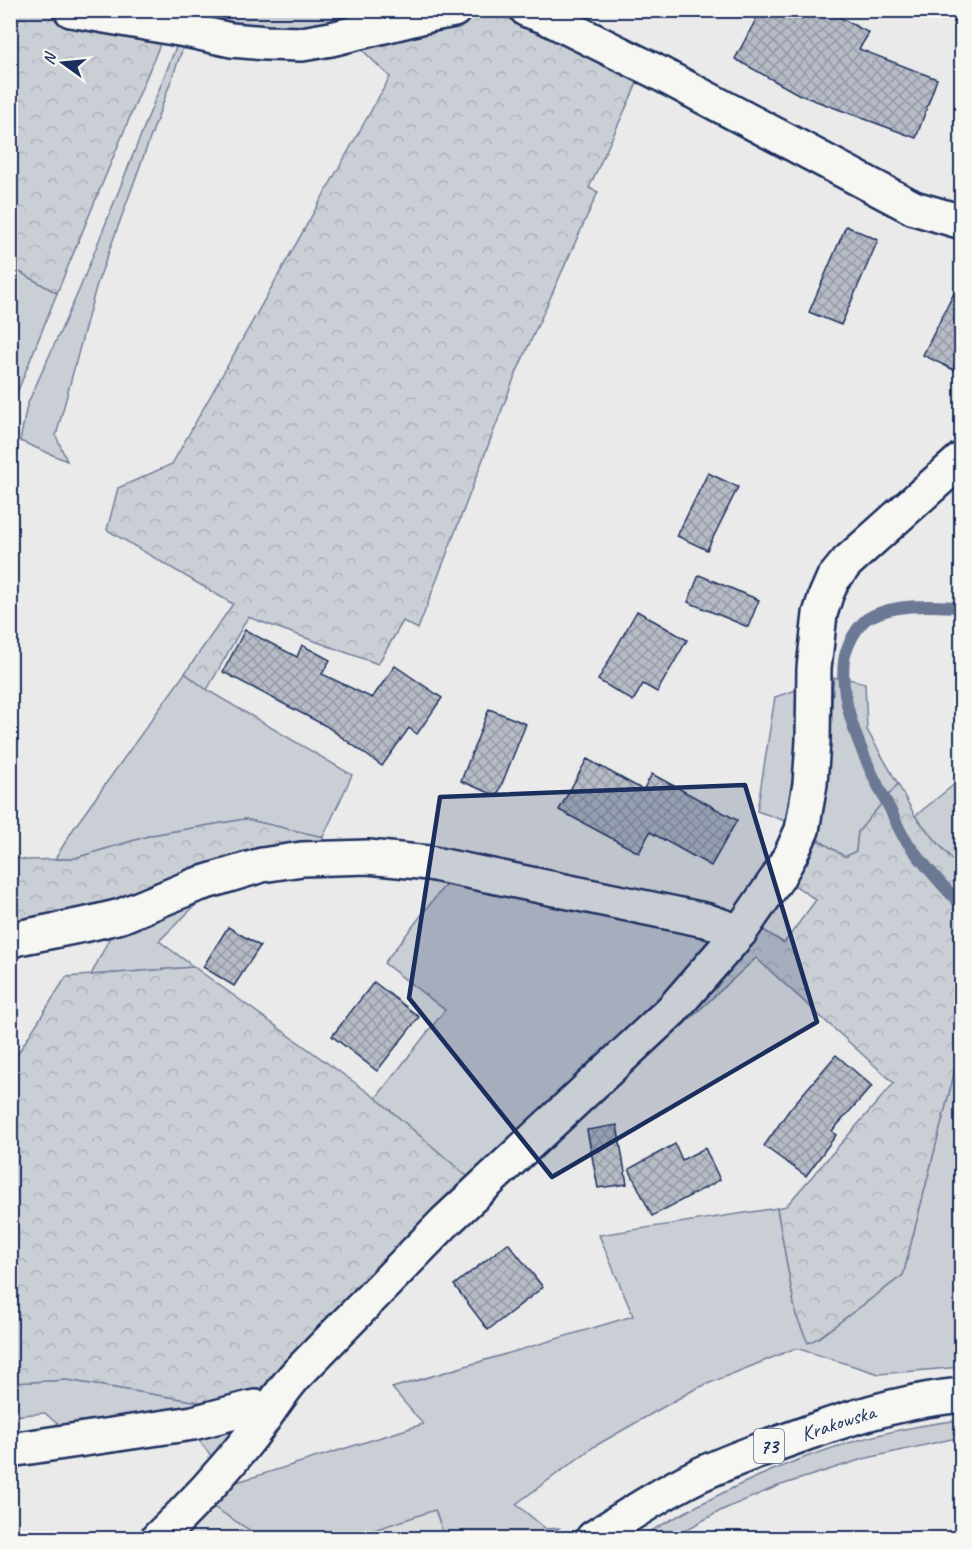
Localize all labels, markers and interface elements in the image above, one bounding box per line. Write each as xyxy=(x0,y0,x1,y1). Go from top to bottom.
north arrow xyxy=(33,33,93,93)
text: N xyxy=(39,49,61,67)
street label: Krakowska xyxy=(797,1398,880,1447)
road number: 73 xyxy=(754,1429,784,1463)

